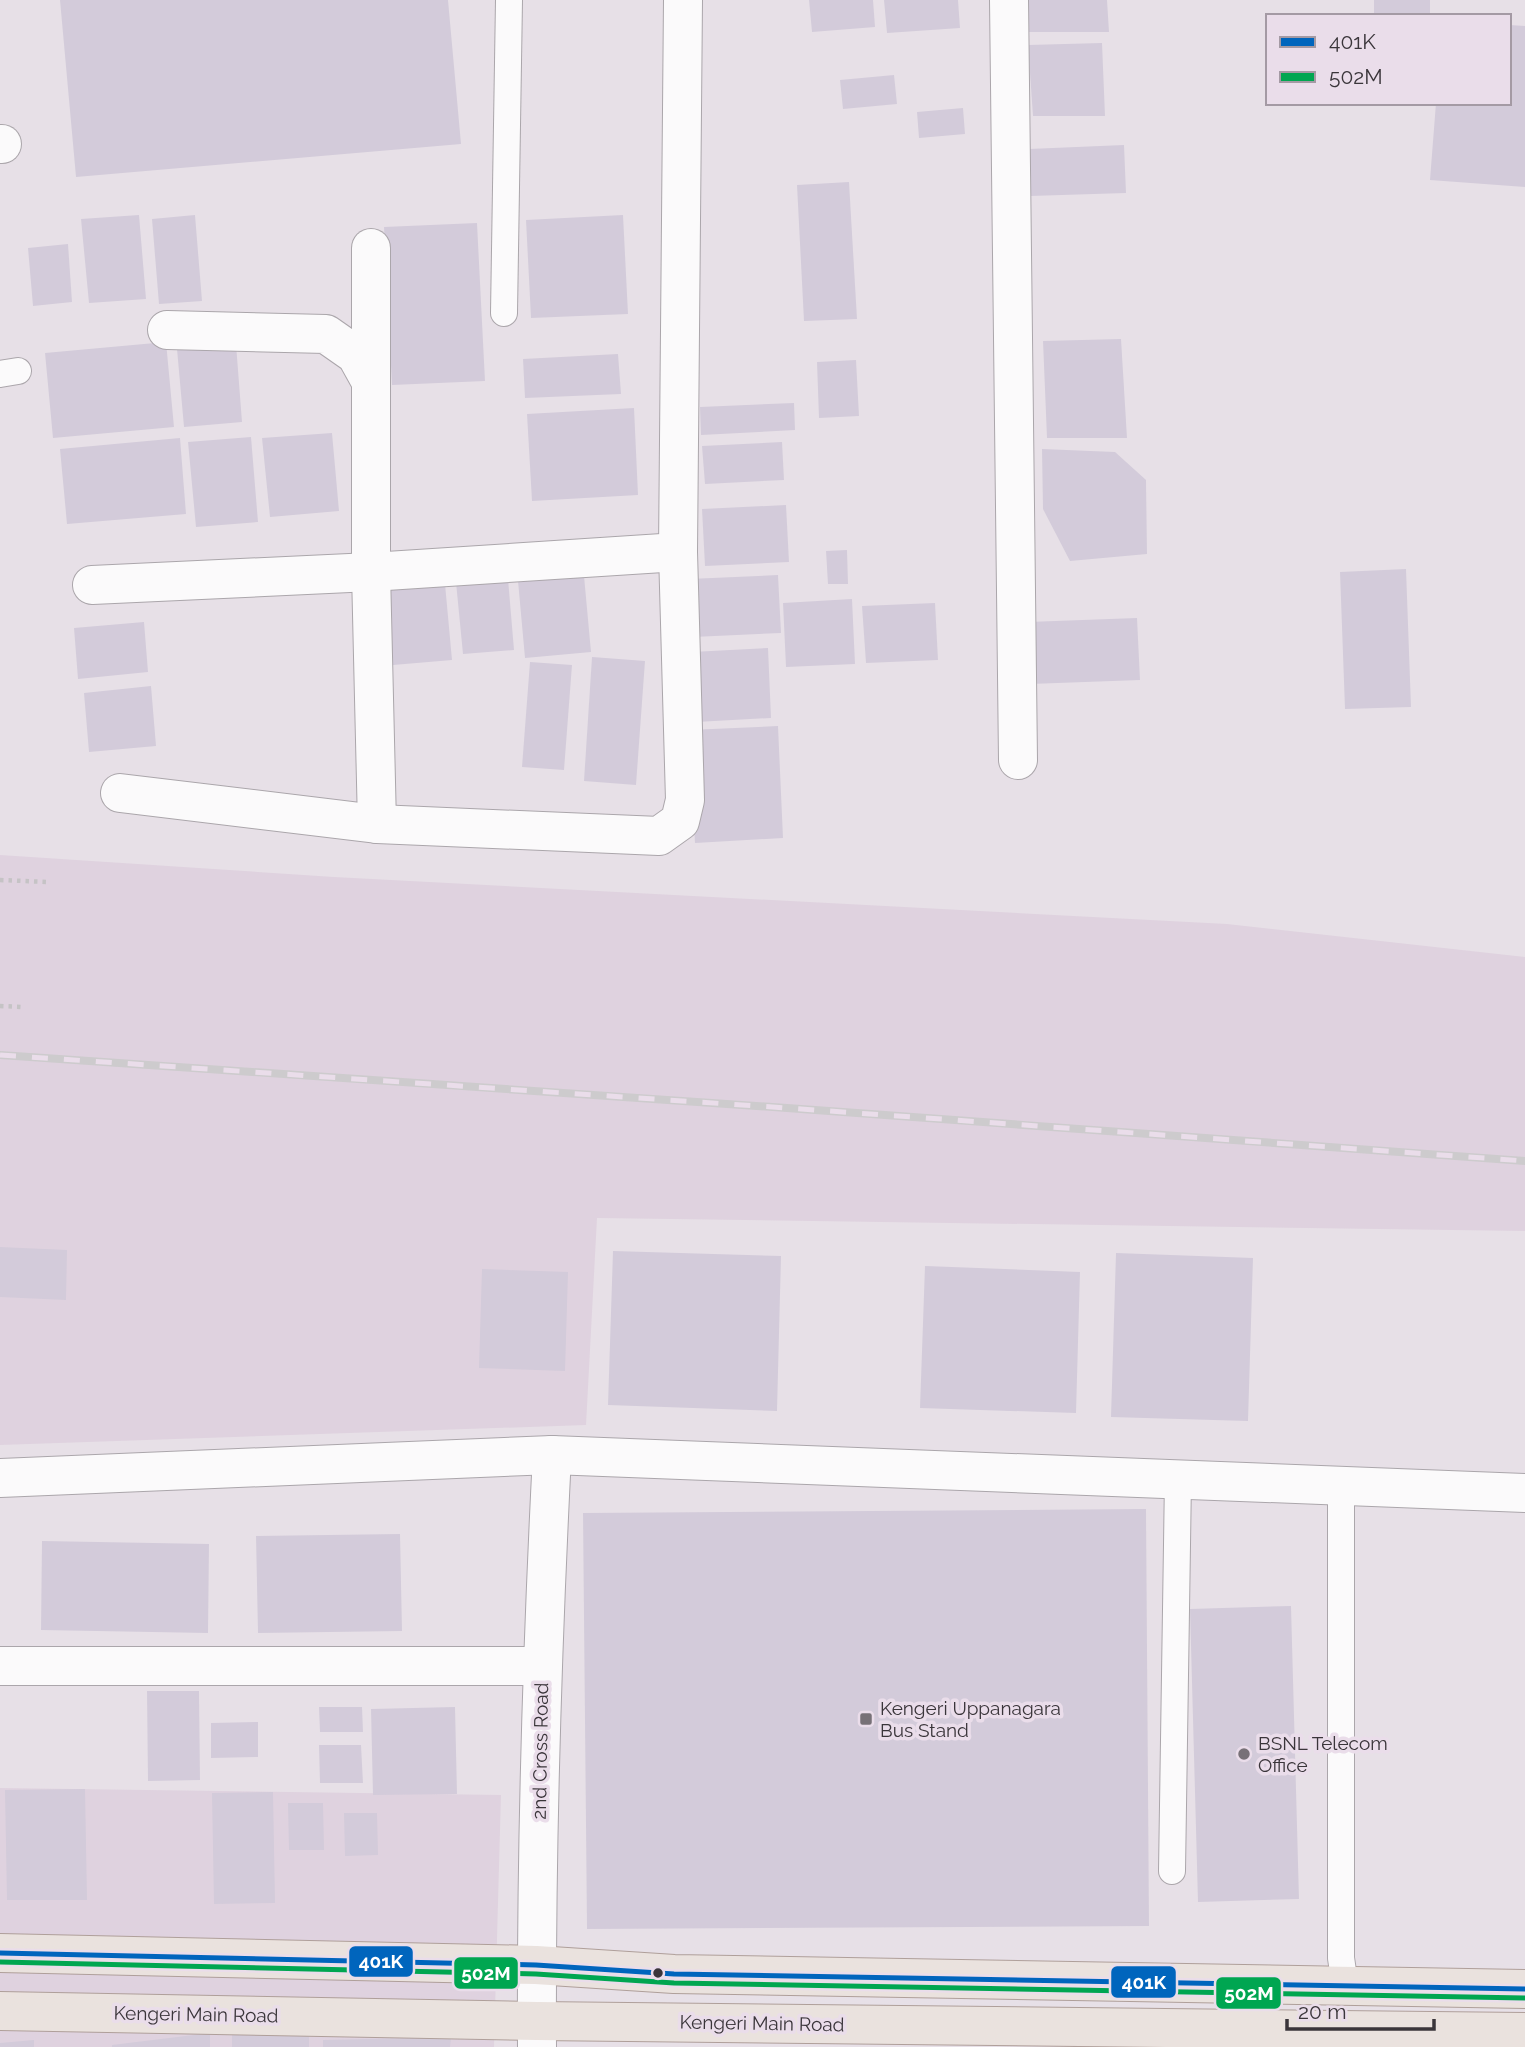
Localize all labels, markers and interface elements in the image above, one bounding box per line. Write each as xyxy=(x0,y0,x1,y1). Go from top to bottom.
legend xyxy=(1266,14,1511,105)
text: 401K xyxy=(1329,29,1376,54)
text: 502M xyxy=(1329,64,1383,89)
street label: 2nd Cross Road xyxy=(528,1682,552,1820)
place label: Kengeri Uppanagara Bus Stand xyxy=(880,1697,1061,1741)
marker: Kengeri Uppanagara Bus Stand xyxy=(858,1711,874,1727)
place label: BSNL Telecom Office xyxy=(1258,1732,1388,1776)
marker: BSNL Telecom Office xyxy=(1236,1746,1252,1762)
line badge: 401K xyxy=(348,1945,414,1978)
text: 401K xyxy=(359,1950,404,1972)
line badge: 502M xyxy=(453,1956,519,1990)
text: 502M xyxy=(461,1962,511,1984)
line badge: 401K xyxy=(1110,1965,1177,1999)
unlabelled marker xyxy=(651,1966,665,1980)
text: 401K xyxy=(1122,1971,1167,1993)
line badge: 502M xyxy=(1215,1976,1282,2010)
text: 502M xyxy=(1224,1982,1274,2004)
scale bar xyxy=(1287,1988,1434,2032)
text: 20 m xyxy=(1298,1999,1346,2024)
street label: Kengeri Main Road xyxy=(113,2002,279,2026)
street label: Kengeri Main Road xyxy=(679,2011,845,2035)

